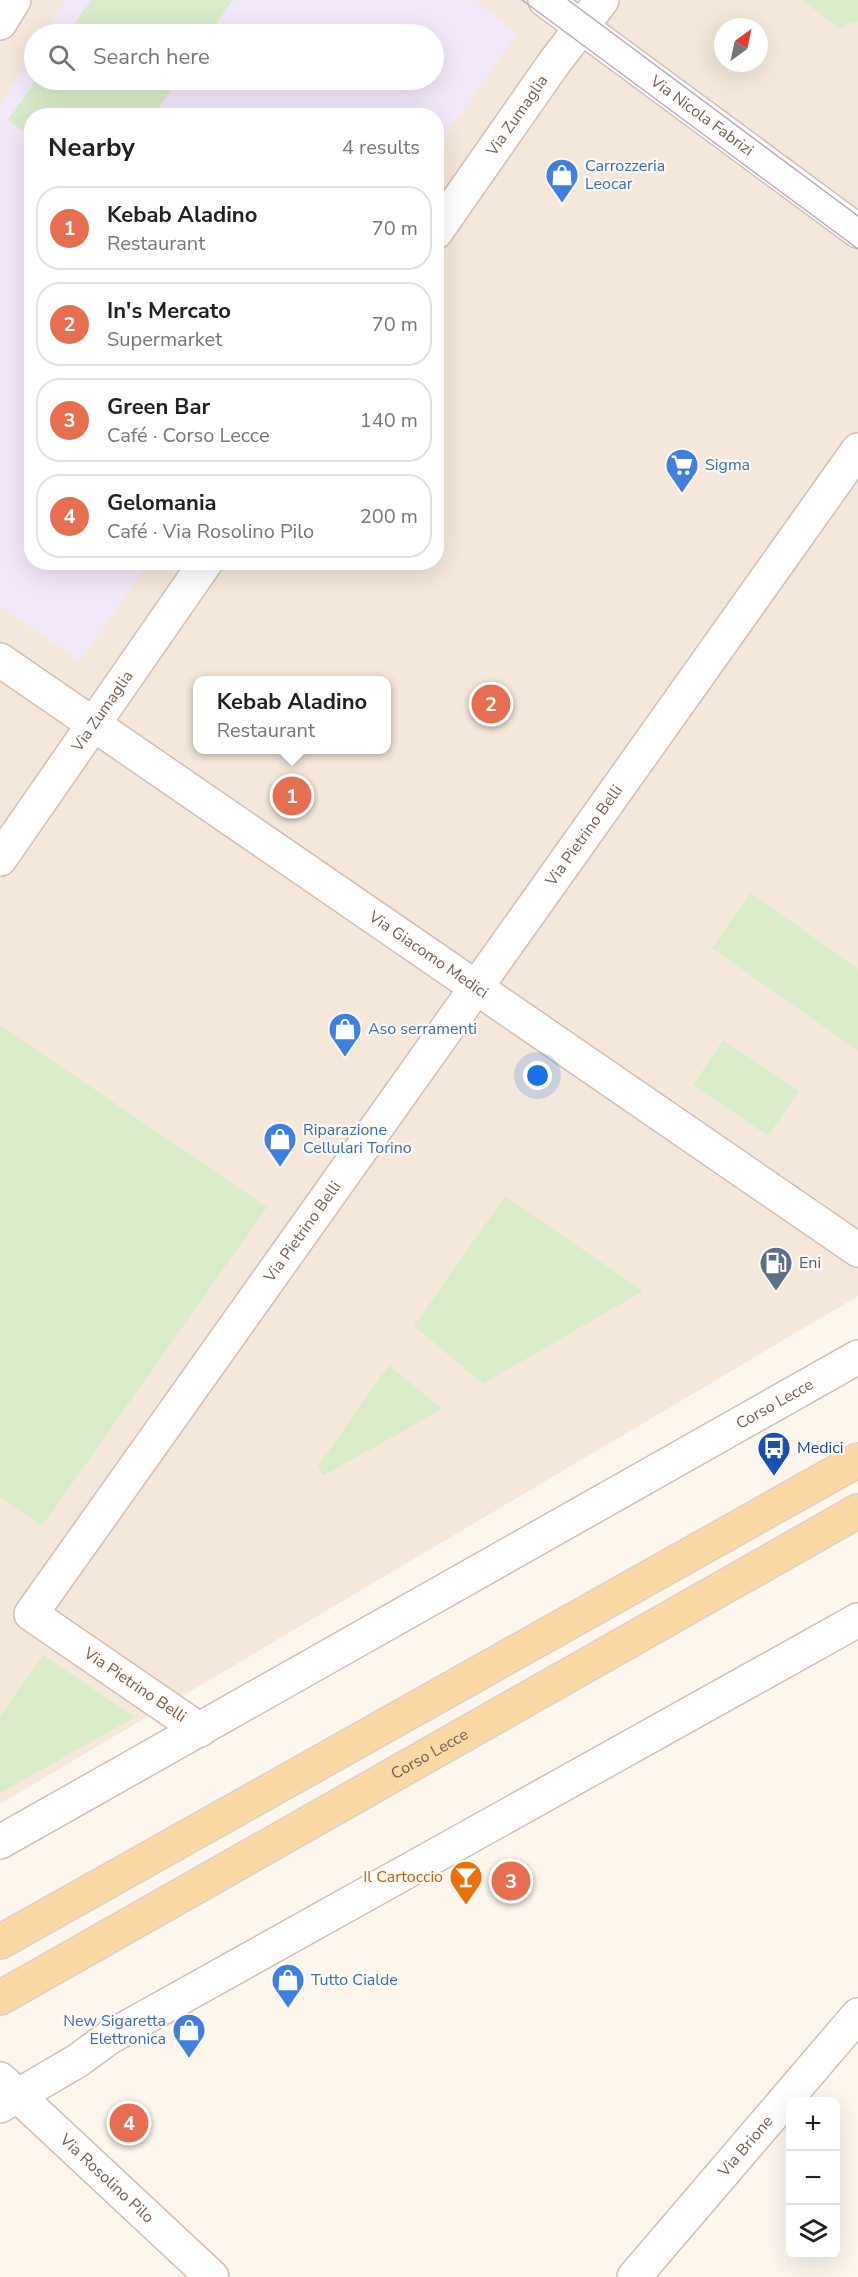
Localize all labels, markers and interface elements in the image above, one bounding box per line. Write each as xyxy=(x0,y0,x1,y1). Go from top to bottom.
north arrow xyxy=(714,18,768,72)
search box xyxy=(24,24,444,90)
icon: search xyxy=(45,41,78,74)
text: Search here xyxy=(93,42,210,72)
street label: Via Nicola Fabrizi xyxy=(645,70,758,161)
street label: Via Zumaglia xyxy=(481,71,553,161)
text: Nearby xyxy=(48,130,135,165)
text: 4 results xyxy=(342,134,420,161)
place label: Carrozzeria Leocar xyxy=(585,155,665,195)
shop icon: Carrozzeria Leocar xyxy=(544,157,580,204)
text: Kebab Aladino xyxy=(107,200,257,230)
text: 1 xyxy=(64,215,76,242)
text: 70 m xyxy=(372,215,418,242)
text: Restaurant xyxy=(107,230,205,257)
text: In's Mercato xyxy=(107,296,231,326)
text: 2 xyxy=(64,311,76,338)
text: 70 m xyxy=(372,311,418,338)
text: Supermarket xyxy=(107,326,222,353)
text: Green Bar xyxy=(107,392,210,422)
text: 3 xyxy=(64,407,76,434)
text: 140 m xyxy=(360,407,418,434)
text: Café · Corso Lecce xyxy=(107,422,270,449)
supermarket icon: Sigma xyxy=(664,447,700,494)
place label: Sigma xyxy=(705,454,750,476)
text: Gelomania xyxy=(107,488,217,518)
text: 4 xyxy=(64,503,76,530)
text: 200 m xyxy=(360,503,418,530)
text: Café · Via Rosolino Pilo xyxy=(107,518,314,545)
street label: Via Zumaglia xyxy=(66,666,138,757)
popup xyxy=(193,676,391,754)
pin: 2 xyxy=(472,682,510,726)
text: Kebab Aladino xyxy=(217,687,367,717)
text: Restaurant xyxy=(217,717,315,744)
pin: 1 xyxy=(272,774,312,818)
street label: Via Pietrino Belli xyxy=(540,780,628,891)
street label: Via Giacomo Medici xyxy=(364,905,493,1003)
shop icon: Aso serramenti xyxy=(327,1011,363,1058)
place label: Aso serramenti xyxy=(368,1018,477,1040)
your location xyxy=(523,1061,552,1090)
place label: Riparazione Cellulari Torino xyxy=(303,1119,412,1159)
shop icon: Riparazione Cellulari Torino xyxy=(262,1121,298,1168)
street label: Via Pietrino Belli xyxy=(259,1177,346,1288)
fuel station icon: Eni xyxy=(758,1245,794,1292)
place label: Eni xyxy=(799,1252,821,1274)
street label: Corso Lecce xyxy=(732,1373,817,1435)
bus stop icon: Medici xyxy=(756,1430,792,1477)
place label: Medici xyxy=(797,1437,843,1459)
street label: Via Pietrino Belli xyxy=(79,1642,191,1727)
street label: Corso Lecce xyxy=(387,1723,472,1785)
pin: 3 xyxy=(492,1858,530,1904)
bar icon: Il Cartoccio xyxy=(448,1859,484,1906)
place label: Il Cartoccio xyxy=(363,1866,443,1888)
shop icon: Tutto Cialde xyxy=(270,1962,306,2009)
place label: Tutto Cialde xyxy=(311,1969,398,1991)
place label: New Sigaretta Elettronica xyxy=(63,2010,166,2050)
shop icon: New Sigaretta Elettronica xyxy=(171,2012,207,2059)
map controls xyxy=(786,2097,840,2259)
button: + xyxy=(786,2097,840,2151)
pin: 4 xyxy=(110,2100,148,2146)
street label: Via Brione xyxy=(713,2111,778,2182)
street label: Via Rosolino Pilo xyxy=(54,2128,159,2228)
button: − xyxy=(786,2151,840,2205)
button: layers xyxy=(786,2205,840,2259)

